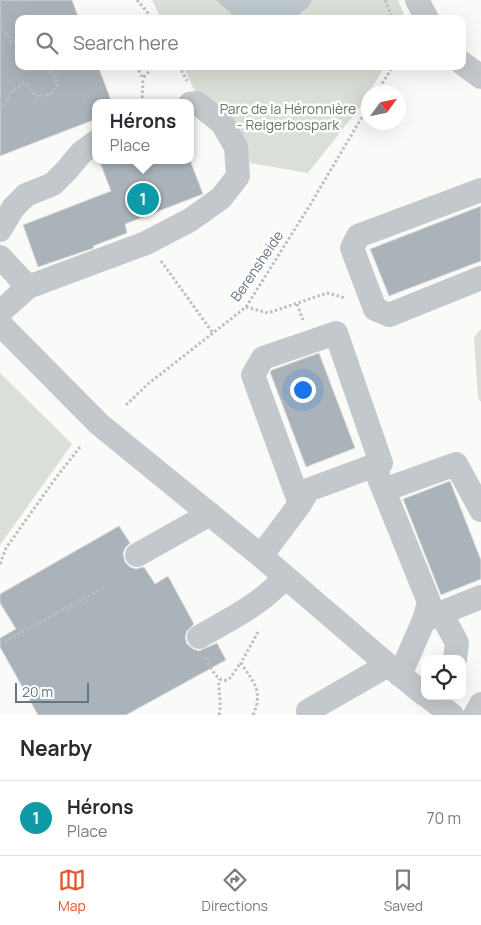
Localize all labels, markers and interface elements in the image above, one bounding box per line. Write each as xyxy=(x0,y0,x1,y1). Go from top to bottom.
search box xyxy=(15,15,466,70)
icon: search xyxy=(33,29,61,57)
text: Search here xyxy=(73,30,179,56)
north arrow xyxy=(361,85,406,130)
popup xyxy=(92,99,194,164)
park label: Parc de la Héronnière - Reigerbospark xyxy=(220,99,356,134)
text: Hérons xyxy=(110,108,176,134)
text: Place xyxy=(110,134,150,156)
pin: 1 xyxy=(127,180,159,218)
street label: Berensheide xyxy=(226,227,287,305)
your location xyxy=(290,377,316,403)
map controls xyxy=(421,655,466,700)
button: locate xyxy=(421,655,466,700)
scale bar xyxy=(15,680,89,703)
text: 20 m xyxy=(22,682,53,701)
text: Nearby xyxy=(20,734,92,762)
text: Hérons xyxy=(67,794,133,820)
text: 1 xyxy=(32,807,40,829)
text: 70 m xyxy=(426,807,461,829)
text: Place xyxy=(67,820,107,842)
tab: Map xyxy=(58,866,86,915)
tab: Directions xyxy=(202,866,268,915)
tab: Saved xyxy=(384,866,423,915)

